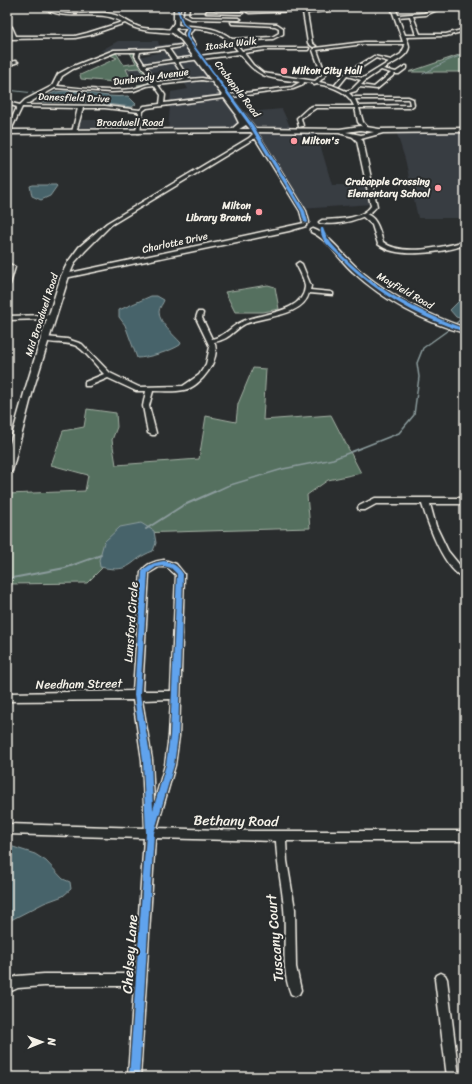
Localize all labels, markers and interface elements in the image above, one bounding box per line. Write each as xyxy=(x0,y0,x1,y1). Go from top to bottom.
street label: Itaska Walk xyxy=(203,32,258,56)
street label: Crabapple Road xyxy=(209,56,265,122)
place label: Milton City Hall xyxy=(291,62,363,80)
street label: Dunbrody Avenue xyxy=(112,63,190,91)
marker: Milton City Hall xyxy=(279,66,289,76)
street label: Danesfield Drive xyxy=(38,88,110,108)
street label: Broadwell Road xyxy=(96,114,164,132)
place label: Milton's xyxy=(301,132,339,150)
marker: Milton's xyxy=(289,136,299,146)
place label: Crabapple Crossing Elementary School xyxy=(345,173,431,203)
marker: Crabapple Crossing Elementary School xyxy=(433,183,443,193)
place label: Milton Library Branch xyxy=(186,197,252,227)
marker: Milton Library Branch xyxy=(254,207,264,217)
street label: Charlotte Drive xyxy=(140,227,210,259)
street label: Mayfield Road xyxy=(373,267,437,315)
street label: Mid Broadwell Road xyxy=(20,270,64,359)
street label: Lunsford Circle xyxy=(117,581,145,663)
street label: Needham Street xyxy=(36,672,124,696)
street label: Bethany Road xyxy=(193,808,280,834)
street label: Tuscany Court xyxy=(259,892,291,983)
street label: Chelsey Lane xyxy=(115,914,145,994)
north arrow xyxy=(22,1022,62,1062)
text: N xyxy=(42,1037,61,1046)

